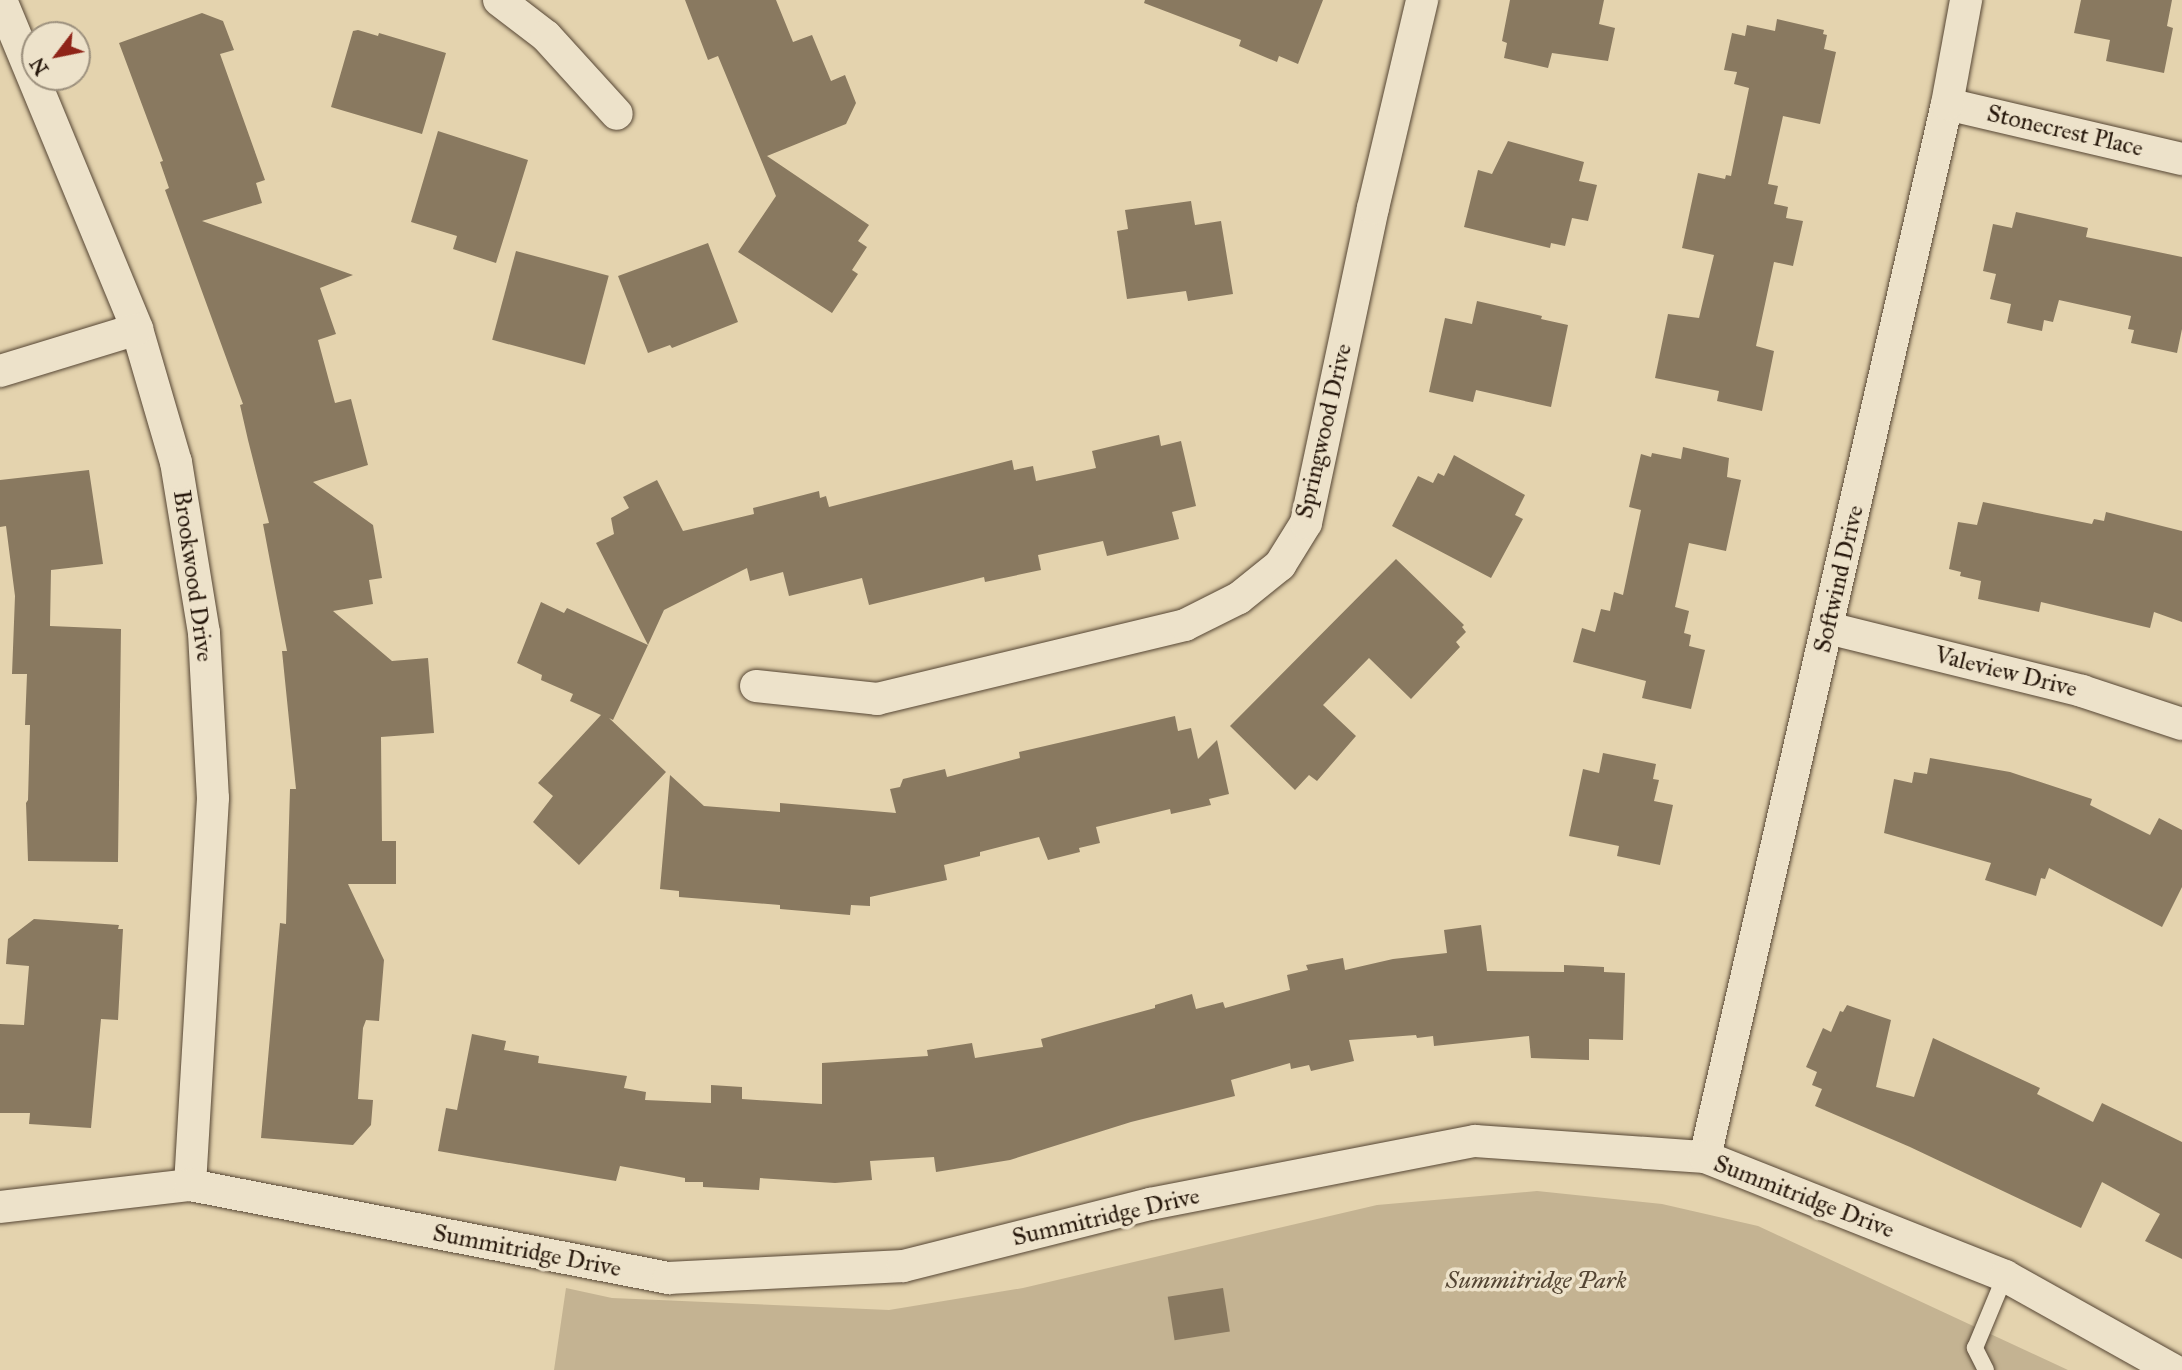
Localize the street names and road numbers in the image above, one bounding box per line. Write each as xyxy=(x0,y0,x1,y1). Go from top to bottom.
street label: Stonecrest Place xyxy=(1984,99,2146,163)
street label: Springwood Drive xyxy=(1290,341,1358,521)
street label: Brookwood Drive xyxy=(167,488,219,664)
street label: Softwind Drive xyxy=(1808,502,1870,656)
street label: Valeview Drive xyxy=(1932,640,2080,704)
street label: Summitridge Drive xyxy=(1710,1149,1898,1245)
street label: Summitridge Drive xyxy=(1010,1181,1202,1253)
street label: Summitridge Drive xyxy=(430,1219,624,1283)

